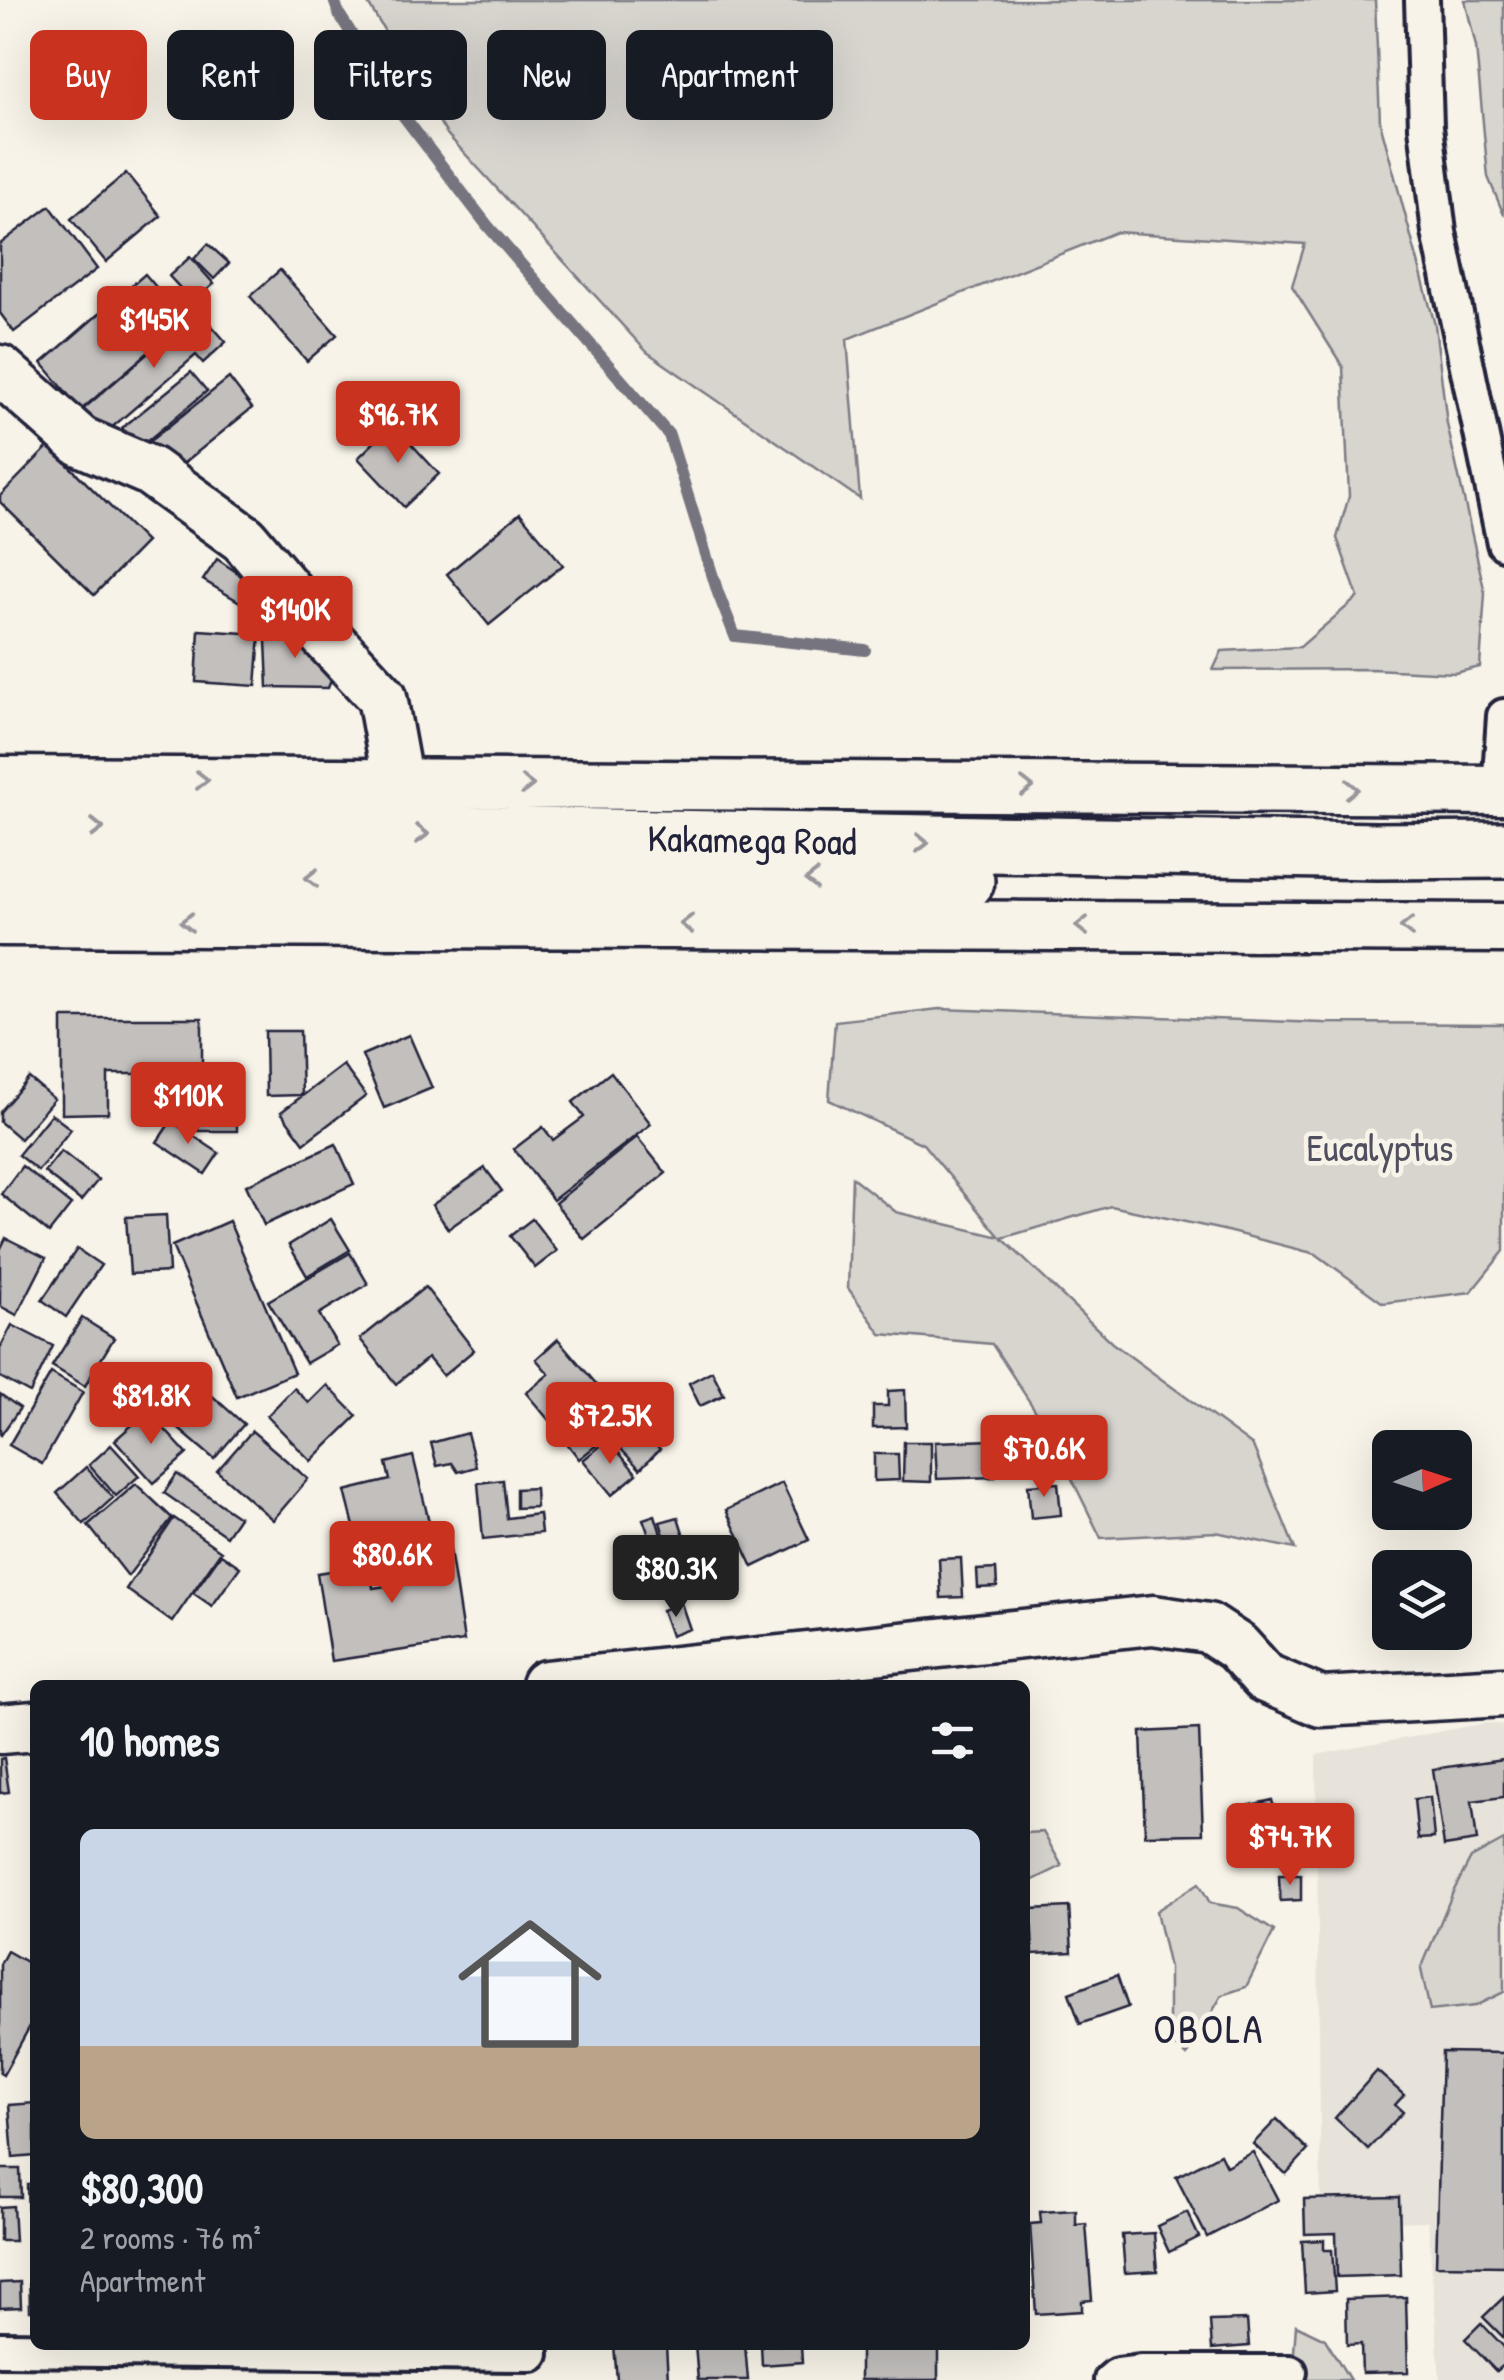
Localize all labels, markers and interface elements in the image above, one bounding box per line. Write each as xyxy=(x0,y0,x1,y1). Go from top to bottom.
chip: Buy xyxy=(30,30,147,120)
chip: Rent xyxy=(167,30,294,120)
chip: Filters xyxy=(314,30,467,120)
chip: New xyxy=(487,30,606,120)
chip: Apartment xyxy=(626,30,833,120)
pin: $145K xyxy=(84,286,224,371)
text: $145K xyxy=(119,297,189,340)
pin: $96.7K xyxy=(317,381,479,466)
text: $96.7K xyxy=(358,392,438,435)
pin: $140K xyxy=(225,576,365,661)
text: $140K xyxy=(260,587,330,630)
one-way arrow xyxy=(195,770,211,791)
one-way arrow xyxy=(520,774,536,796)
one-way arrow xyxy=(1020,776,1036,798)
one-way arrow xyxy=(1346,778,1361,800)
street label: Kakamega Road xyxy=(647,811,857,867)
one-way arrow xyxy=(90,817,106,839)
one-way arrow xyxy=(415,823,431,844)
one-way arrow xyxy=(916,832,931,854)
one-way arrow xyxy=(303,867,319,888)
one-way arrow xyxy=(803,869,818,891)
one-way arrow xyxy=(178,911,194,933)
one-way arrow xyxy=(678,913,694,935)
one-way arrow xyxy=(1073,915,1088,937)
one-way arrow xyxy=(1398,917,1414,938)
pin: $110K xyxy=(118,1062,258,1147)
text: $110K xyxy=(153,1073,223,1116)
park label: Eucalyptus xyxy=(1307,1121,1454,1173)
pin: $81.8K xyxy=(70,1362,232,1447)
text: $81.8K xyxy=(111,1373,191,1416)
pin: $72.5K xyxy=(529,1382,691,1467)
text: $72.5K xyxy=(568,1393,652,1436)
pin: $70.6K xyxy=(963,1415,1125,1500)
text: $70.6K xyxy=(1003,1426,1085,1469)
north arrow xyxy=(1372,1430,1472,1530)
map controls xyxy=(1372,1430,1472,1650)
pin: $80.6K xyxy=(311,1521,473,1606)
text: $80.6K xyxy=(352,1532,432,1575)
pin: $80.3K xyxy=(595,1535,757,1620)
text: $80.3K xyxy=(635,1546,717,1589)
button: layers xyxy=(1372,1550,1472,1650)
text: 10 homes xyxy=(80,1712,220,1769)
icon: filters xyxy=(925,1713,980,1768)
pin: $74.7K xyxy=(1209,1803,1371,1888)
text: $74.7K xyxy=(1248,1814,1332,1857)
icon: home xyxy=(440,1894,620,2074)
district label: OBOLA xyxy=(1153,2001,1265,2055)
text: $80,300 xyxy=(80,2159,203,2216)
text: 2 rooms · 76 m² xyxy=(80,2216,261,2259)
text: Apartment xyxy=(80,2259,205,2302)

